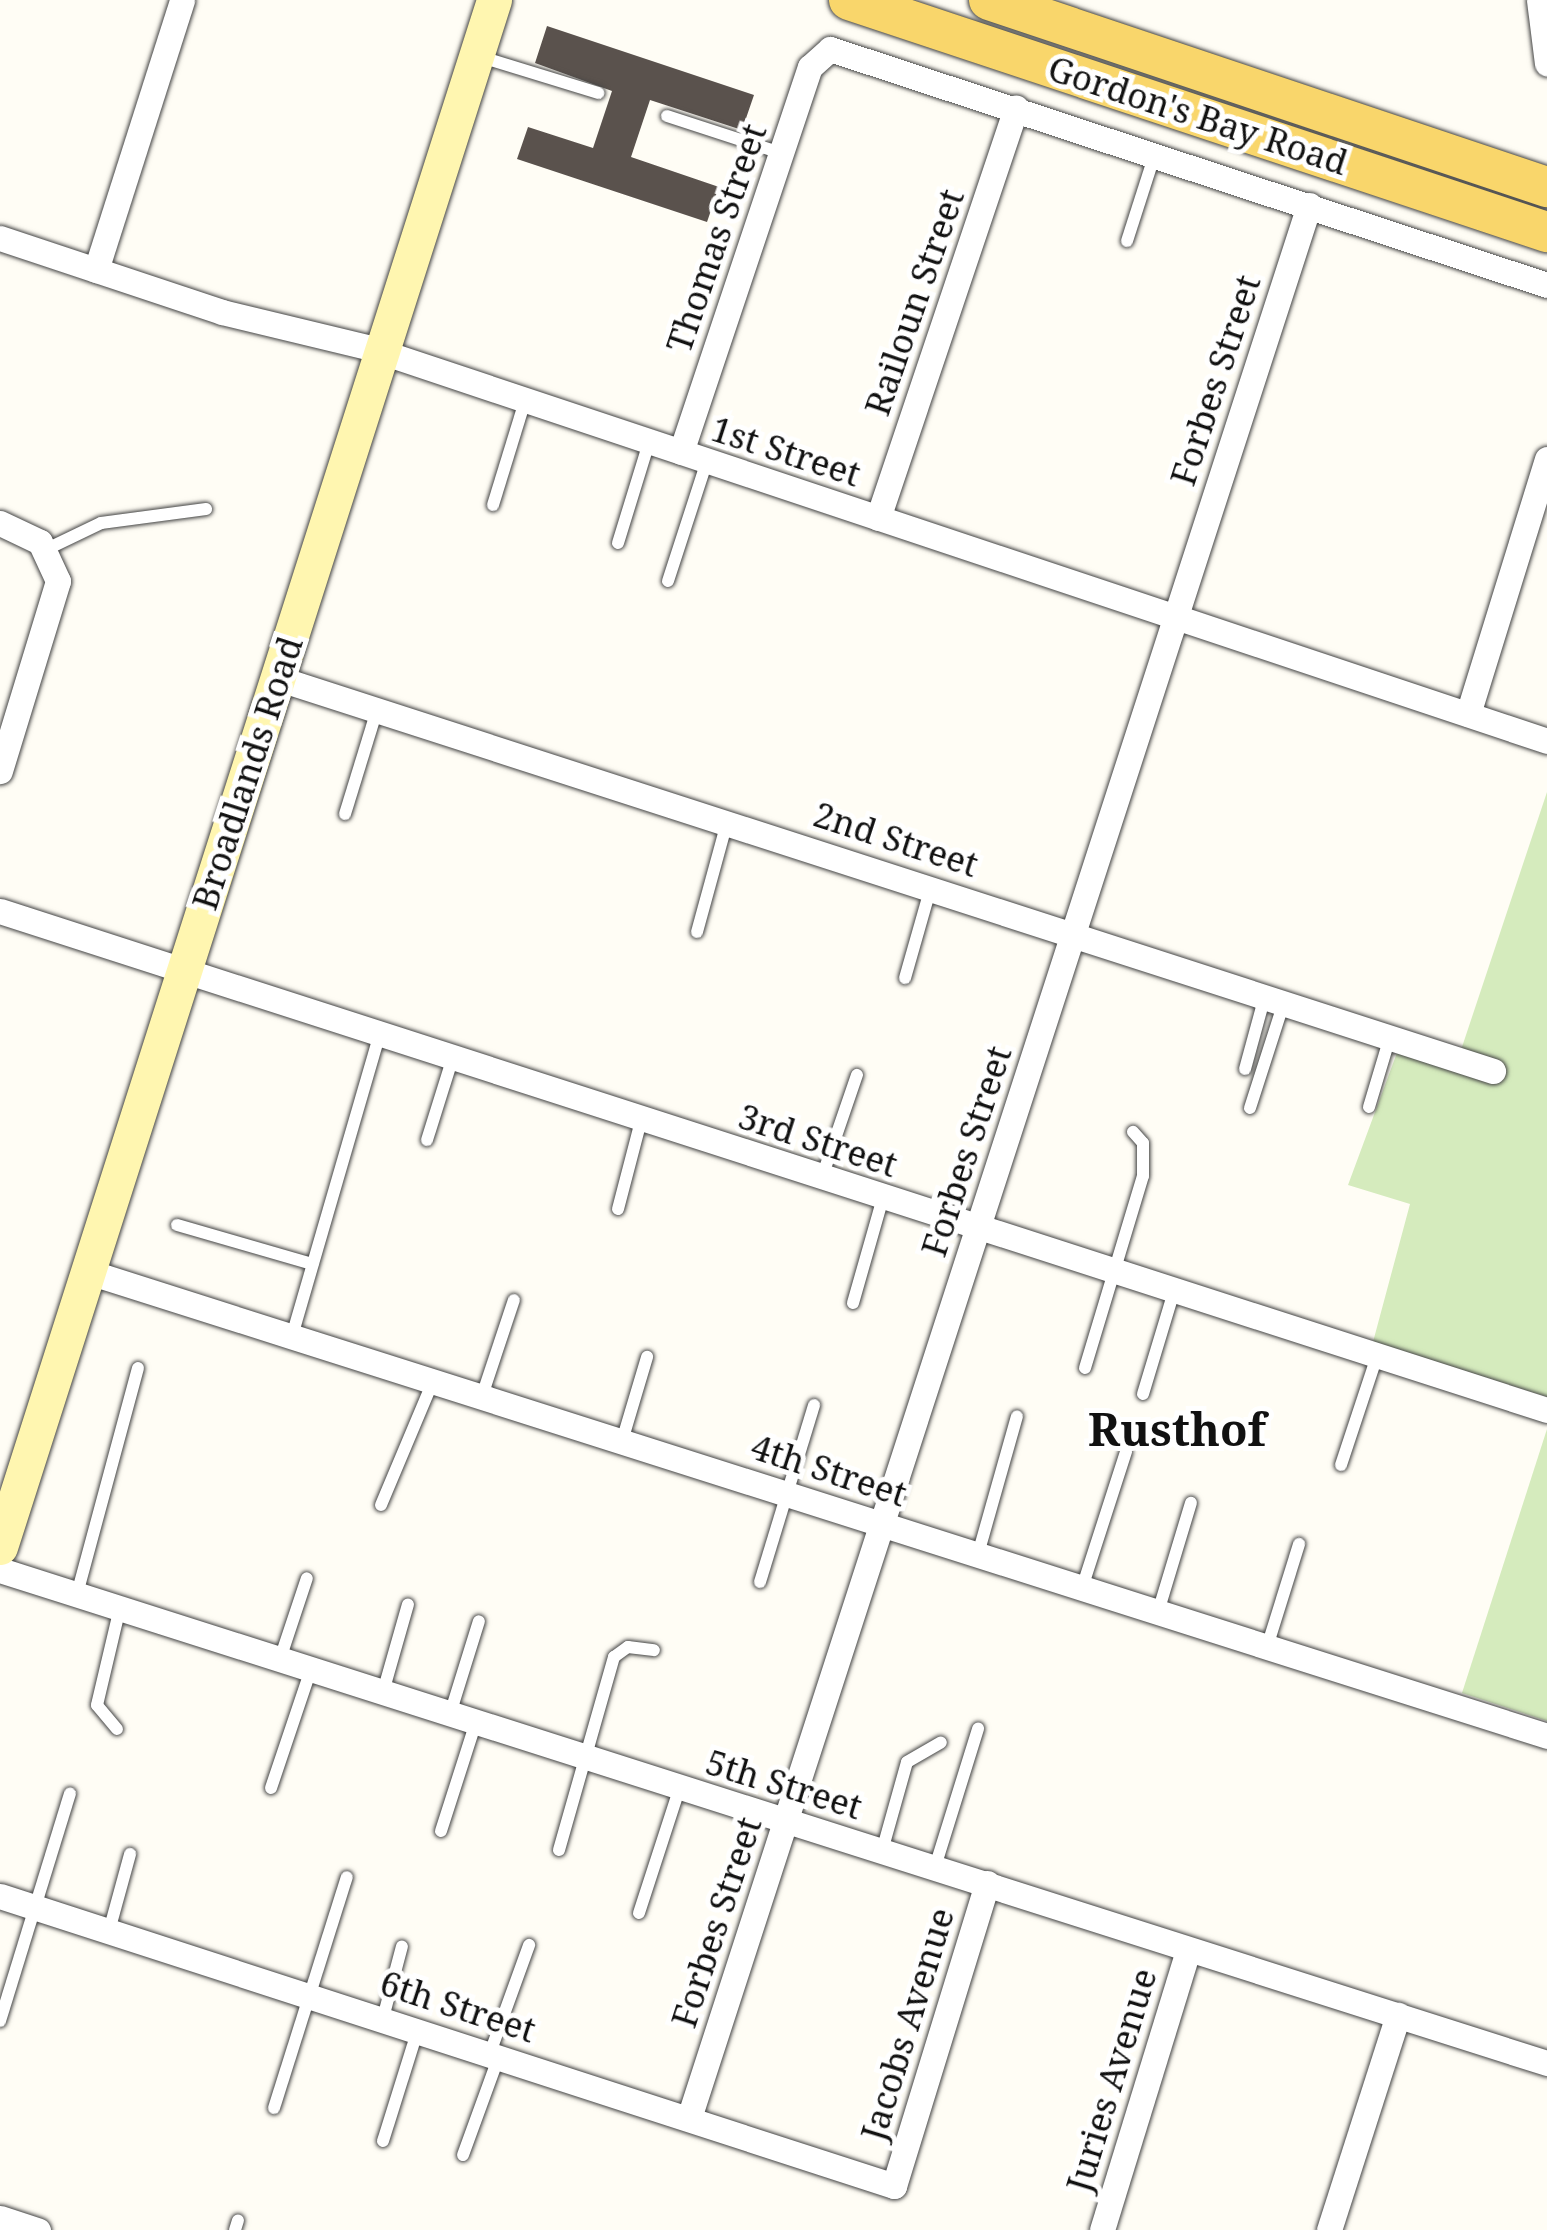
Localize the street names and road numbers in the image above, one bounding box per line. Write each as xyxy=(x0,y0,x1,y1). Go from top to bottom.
street label: Gordon's Bay Road xyxy=(1043,47,1353,183)
street label: Thomas Street xyxy=(657,118,775,358)
street label: Railoun Street xyxy=(856,183,972,421)
street label: Forbes Street xyxy=(1161,270,1269,490)
street label: 1st Street xyxy=(706,407,866,495)
street label: Broadlands Road xyxy=(183,631,311,915)
street label: 2nd Street xyxy=(809,793,983,885)
street label: Forbes Street xyxy=(912,1041,1020,1261)
street label: 3rd Street xyxy=(733,1095,903,1185)
street label: 4th Street xyxy=(746,1425,912,1515)
street label: 5th Street xyxy=(701,1740,867,1828)
street label: Forbes Street xyxy=(662,1812,770,2032)
street label: Jacobs Avenue xyxy=(852,1903,962,2145)
street label: 6th Street xyxy=(375,1961,541,2051)
street label: Juries Avenue xyxy=(1057,1963,1165,2197)

